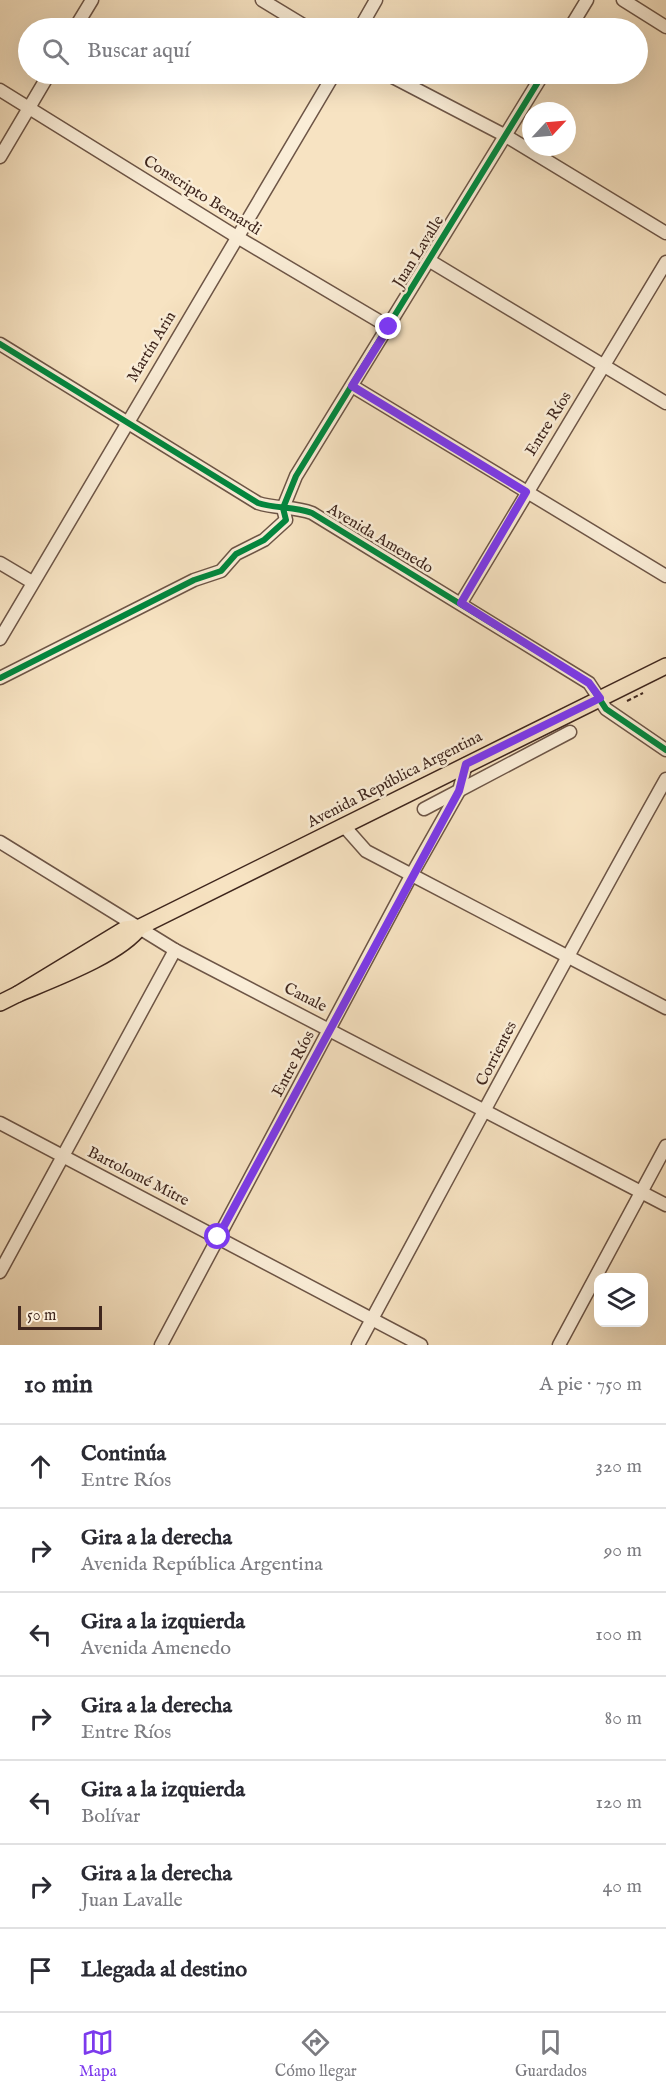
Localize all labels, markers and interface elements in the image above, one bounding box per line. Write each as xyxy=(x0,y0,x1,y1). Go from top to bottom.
search box xyxy=(18,18,648,84)
icon: search xyxy=(39,35,72,68)
text: Buscar aquí xyxy=(87,37,190,65)
north arrow xyxy=(522,102,576,156)
street label: Conscripto Bernardi xyxy=(139,152,265,240)
street label: Juan Lavalle xyxy=(388,212,449,294)
street label: Martín Arin xyxy=(123,308,181,386)
route end xyxy=(375,313,401,339)
street label: Entre Ríos xyxy=(521,388,577,460)
street label: Avenida Amenedo xyxy=(323,499,437,579)
street label: Avenida República Argentina xyxy=(303,727,486,833)
street label: Canale xyxy=(280,979,330,1017)
street label: Corrientes xyxy=(472,1018,522,1090)
street label: Entre Ríos xyxy=(268,1027,320,1101)
street label: Bartolomé Mitre xyxy=(84,1143,192,1211)
route start xyxy=(204,1223,230,1249)
map controls xyxy=(594,1273,648,1327)
button: layers xyxy=(594,1273,648,1327)
scale bar xyxy=(18,1303,102,1330)
text: 50 m xyxy=(27,1306,56,1326)
text: 10 min xyxy=(24,1368,93,1401)
text: A pie · 750 m xyxy=(540,1372,642,1397)
text: Continúa xyxy=(81,1440,166,1468)
icon: ahead xyxy=(24,1450,57,1483)
text: 320 m xyxy=(596,1454,642,1479)
text: Entre Ríos xyxy=(81,1468,171,1493)
text: Gira a la derecha xyxy=(81,1524,232,1552)
icon: right xyxy=(24,1534,57,1567)
text: 90 m xyxy=(604,1538,642,1563)
text: Avenida República Argentina xyxy=(81,1552,323,1577)
text: Gira a la izquierda xyxy=(81,1608,245,1636)
icon: left xyxy=(24,1618,57,1651)
text: 100 m xyxy=(595,1622,642,1647)
text: Avenida Amenedo xyxy=(81,1636,231,1661)
text: Gira a la derecha xyxy=(81,1692,232,1720)
icon: right xyxy=(24,1702,57,1735)
text: 80 m xyxy=(605,1706,642,1731)
text: Entre Ríos xyxy=(81,1720,171,1745)
text: Gira a la izquierda xyxy=(81,1776,245,1804)
icon: left xyxy=(24,1786,57,1819)
text: 120 m xyxy=(596,1790,642,1815)
text: Bolívar xyxy=(81,1804,140,1829)
text: Gira a la derecha xyxy=(81,1860,232,1888)
icon: right xyxy=(24,1870,57,1903)
text: 40 m xyxy=(603,1874,642,1899)
text: Juan Lavalle xyxy=(81,1888,183,1913)
icon: arrive xyxy=(24,1954,57,1987)
text: Llegada al destino xyxy=(81,1956,247,1984)
tab: Mapa xyxy=(79,2026,117,2082)
tab: Cómo llegar xyxy=(275,2026,357,2082)
tab: Guardados xyxy=(515,2026,587,2082)

